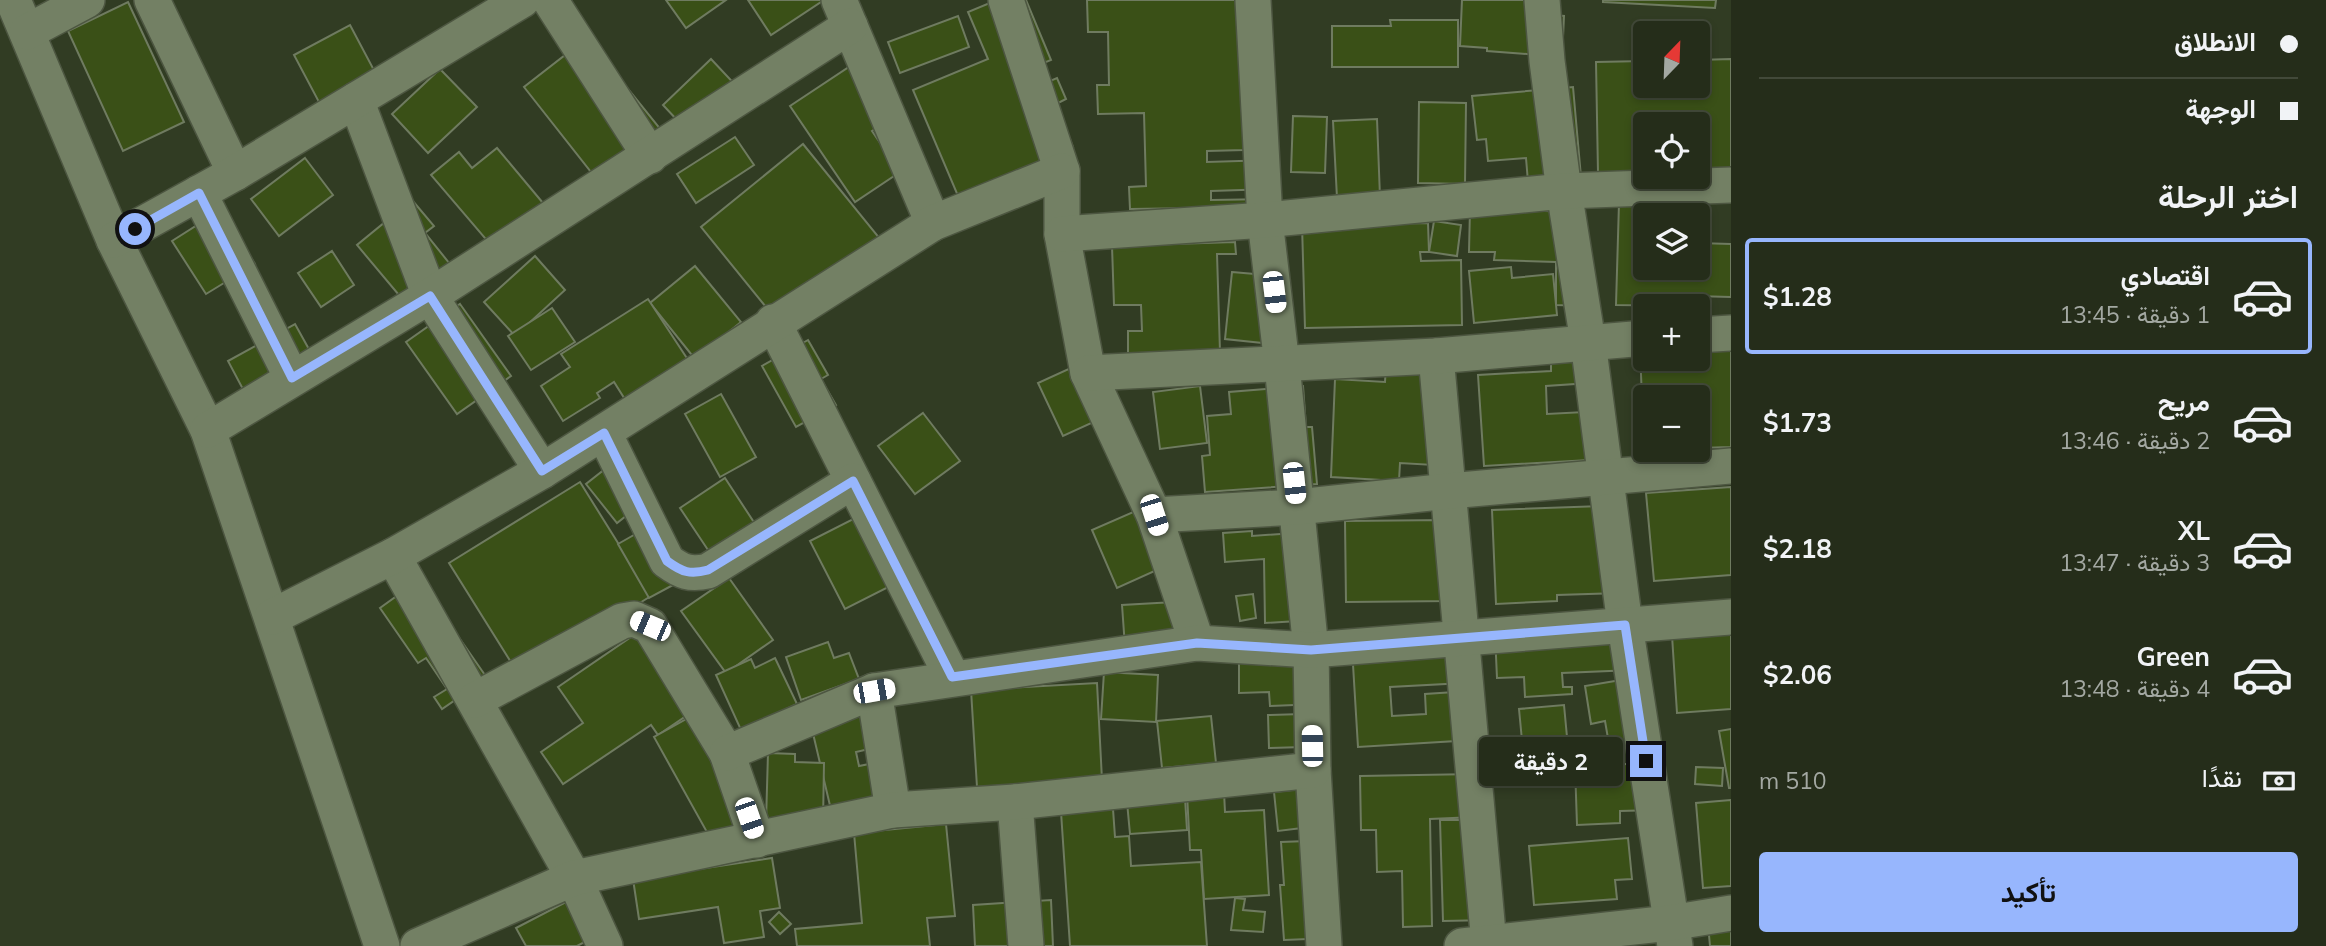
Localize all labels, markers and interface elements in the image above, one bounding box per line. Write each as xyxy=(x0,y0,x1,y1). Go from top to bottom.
north arrow xyxy=(1633,21,1710,98)
map controls xyxy=(1633,21,1710,462)
text: الانطلاق xyxy=(2174,25,2256,58)
text: الوجهة xyxy=(2185,92,2256,125)
button: locate xyxy=(1633,112,1710,189)
text: اختر الرحلة xyxy=(2158,176,2298,216)
button: layers xyxy=(1633,203,1710,280)
route start xyxy=(119,213,151,245)
text: اقتصادي xyxy=(2121,259,2210,292)
icon: car xyxy=(2231,265,2294,328)
car xyxy=(1262,270,1287,314)
text: $1.28 xyxy=(1763,280,1832,313)
button: + xyxy=(1633,294,1710,371)
text: 1 دقيقة · 13:45 xyxy=(2059,300,2210,329)
button: − xyxy=(1633,385,1710,462)
text: مريح xyxy=(2158,385,2210,418)
icon: car xyxy=(2231,391,2294,454)
text: $1.73 xyxy=(1763,406,1832,439)
text: 2 دقيقة · 13:46 xyxy=(2059,426,2210,455)
car xyxy=(1282,461,1307,505)
car xyxy=(1138,492,1171,538)
text: XL xyxy=(2178,514,2210,547)
icon: car xyxy=(2231,517,2294,580)
text: $2.18 xyxy=(1763,532,1832,565)
text: 3 دقيقة · 13:47 xyxy=(2059,548,2210,577)
car xyxy=(627,608,674,644)
text: Green xyxy=(2137,640,2210,673)
icon: car xyxy=(2231,643,2294,706)
text: $2.06 xyxy=(1763,658,1832,691)
text: 4 دقيقة · 13:48 xyxy=(2059,674,2210,703)
car xyxy=(852,677,897,705)
car xyxy=(1302,725,1323,767)
callout: 2 دقيقة xyxy=(1478,736,1622,786)
route end xyxy=(1630,745,1662,777)
text: 2 دقيقة xyxy=(1514,747,1588,776)
text: نقدًا xyxy=(2202,761,2242,794)
icon: cash xyxy=(2260,762,2298,800)
text: 510 m xyxy=(1759,766,1827,795)
car xyxy=(733,795,766,841)
button: تأكيد xyxy=(1759,852,2298,932)

